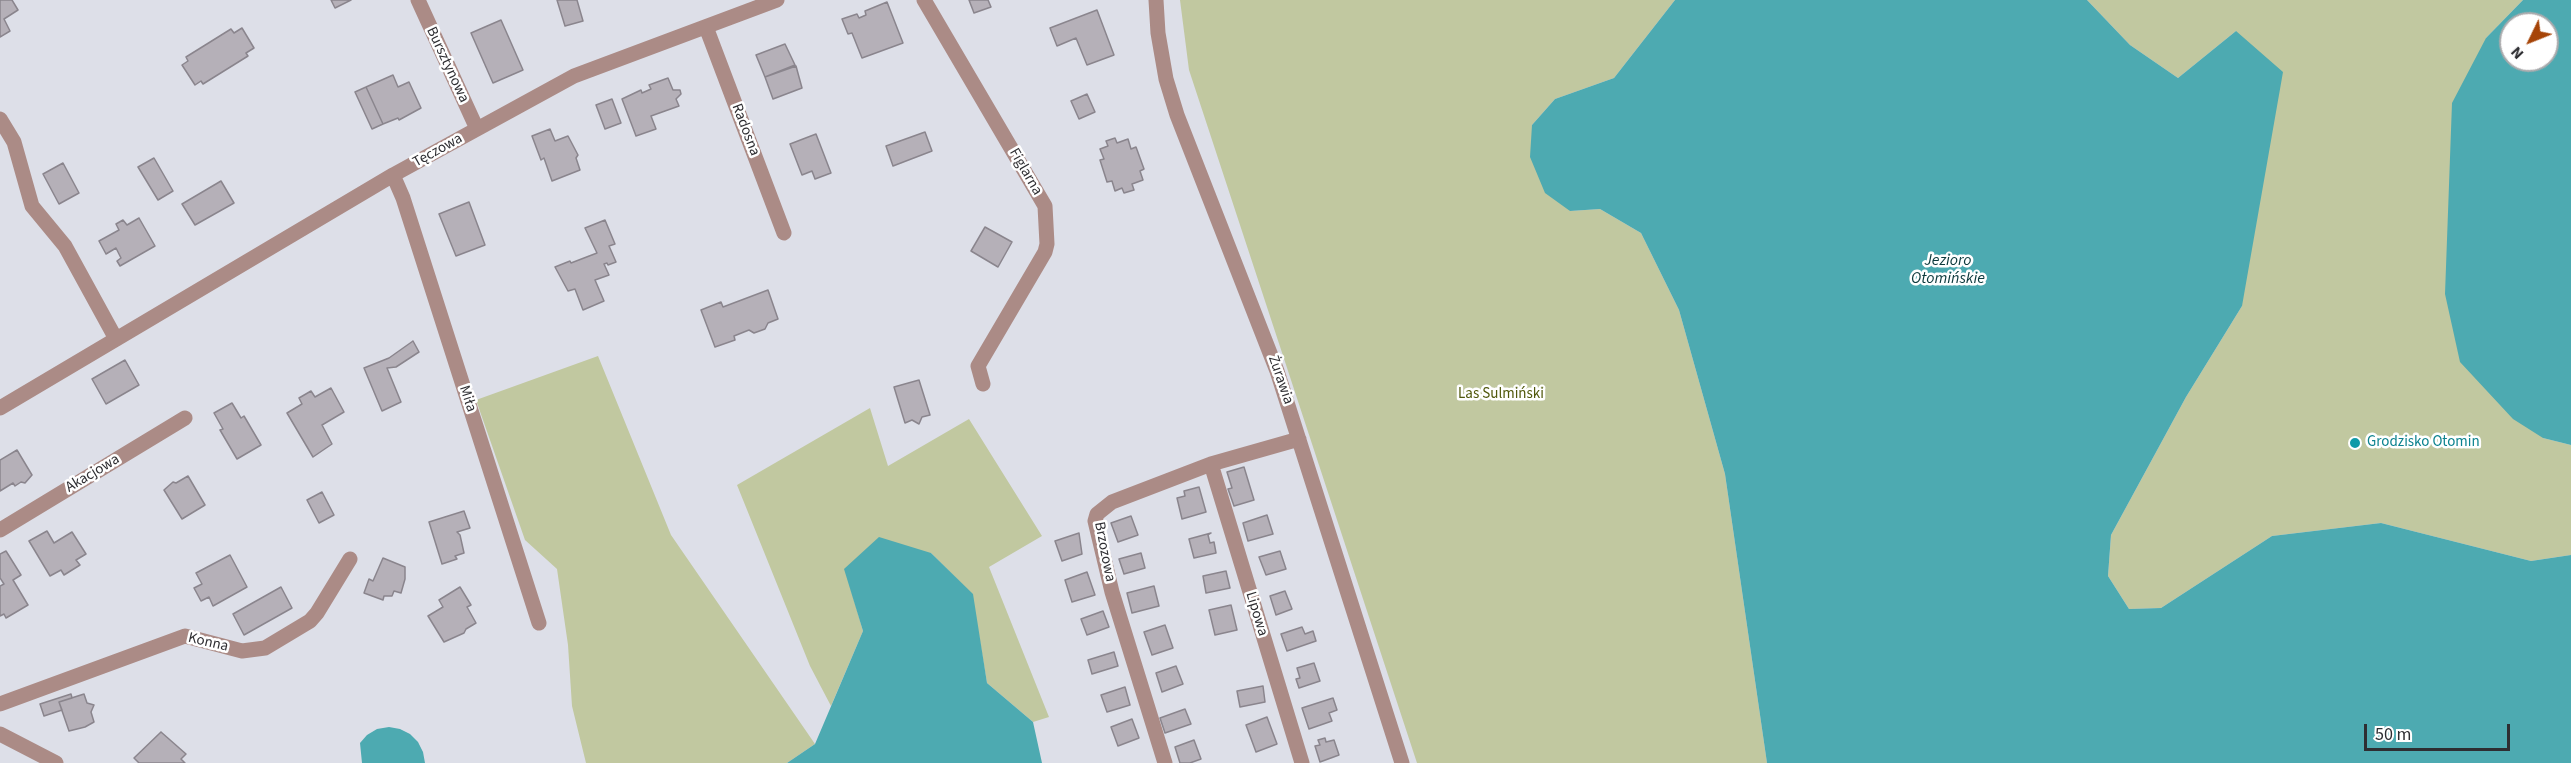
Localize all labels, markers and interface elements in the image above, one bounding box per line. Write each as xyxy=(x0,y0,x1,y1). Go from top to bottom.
north arrow xyxy=(2499,12,2559,72)
street label: Bursztynowa xyxy=(422,24,472,106)
text: N xyxy=(2506,42,2529,64)
street label: Radosna xyxy=(727,101,763,159)
street label: Tęczowa xyxy=(410,130,466,172)
street label: Figlarna xyxy=(1004,145,1046,199)
water label: Jezioro Otomińskie xyxy=(1911,251,1985,289)
street label: Żurawia xyxy=(1263,353,1297,407)
street label: Miła xyxy=(454,384,480,414)
park label: Las Sulmiński xyxy=(1458,386,1544,404)
place label: Grodzisko Otomin xyxy=(2367,434,2480,452)
marker: Grodzisko Otomin xyxy=(2348,436,2362,450)
street label: Akacjowa xyxy=(63,451,123,497)
street label: Brzozowa xyxy=(1089,520,1119,584)
street label: Lipowa xyxy=(1241,590,1271,638)
street label: Konna xyxy=(186,630,230,656)
scale bar xyxy=(2367,712,2512,750)
text: 50 m xyxy=(2375,722,2411,747)

